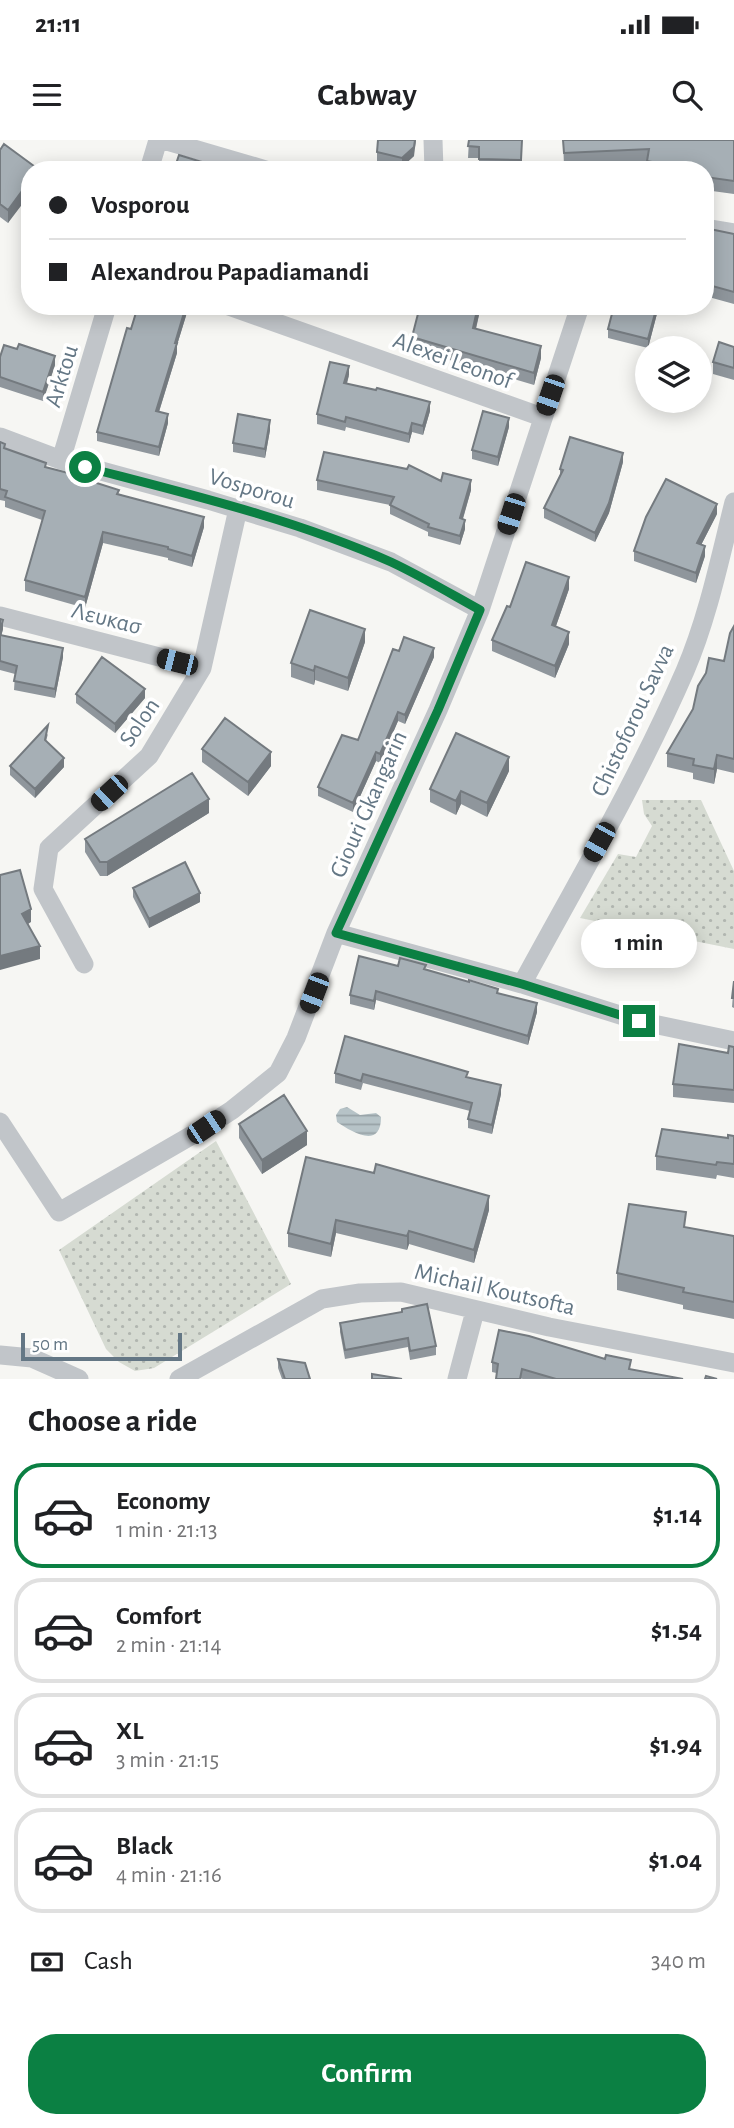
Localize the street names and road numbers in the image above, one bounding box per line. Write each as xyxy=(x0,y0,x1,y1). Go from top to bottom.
street label: Alexei Leonof xyxy=(390,328,517,394)
street label: Arktou xyxy=(41,342,83,410)
street label: Vosporou xyxy=(206,465,298,513)
street label: Λευκασ xyxy=(69,599,144,639)
street label: Chistoforou Savva xyxy=(587,641,679,800)
street label: Solon xyxy=(115,694,164,751)
street label: Giouri Gkangarin xyxy=(326,728,412,881)
street label: Michail Koutsofta xyxy=(412,1260,577,1320)

